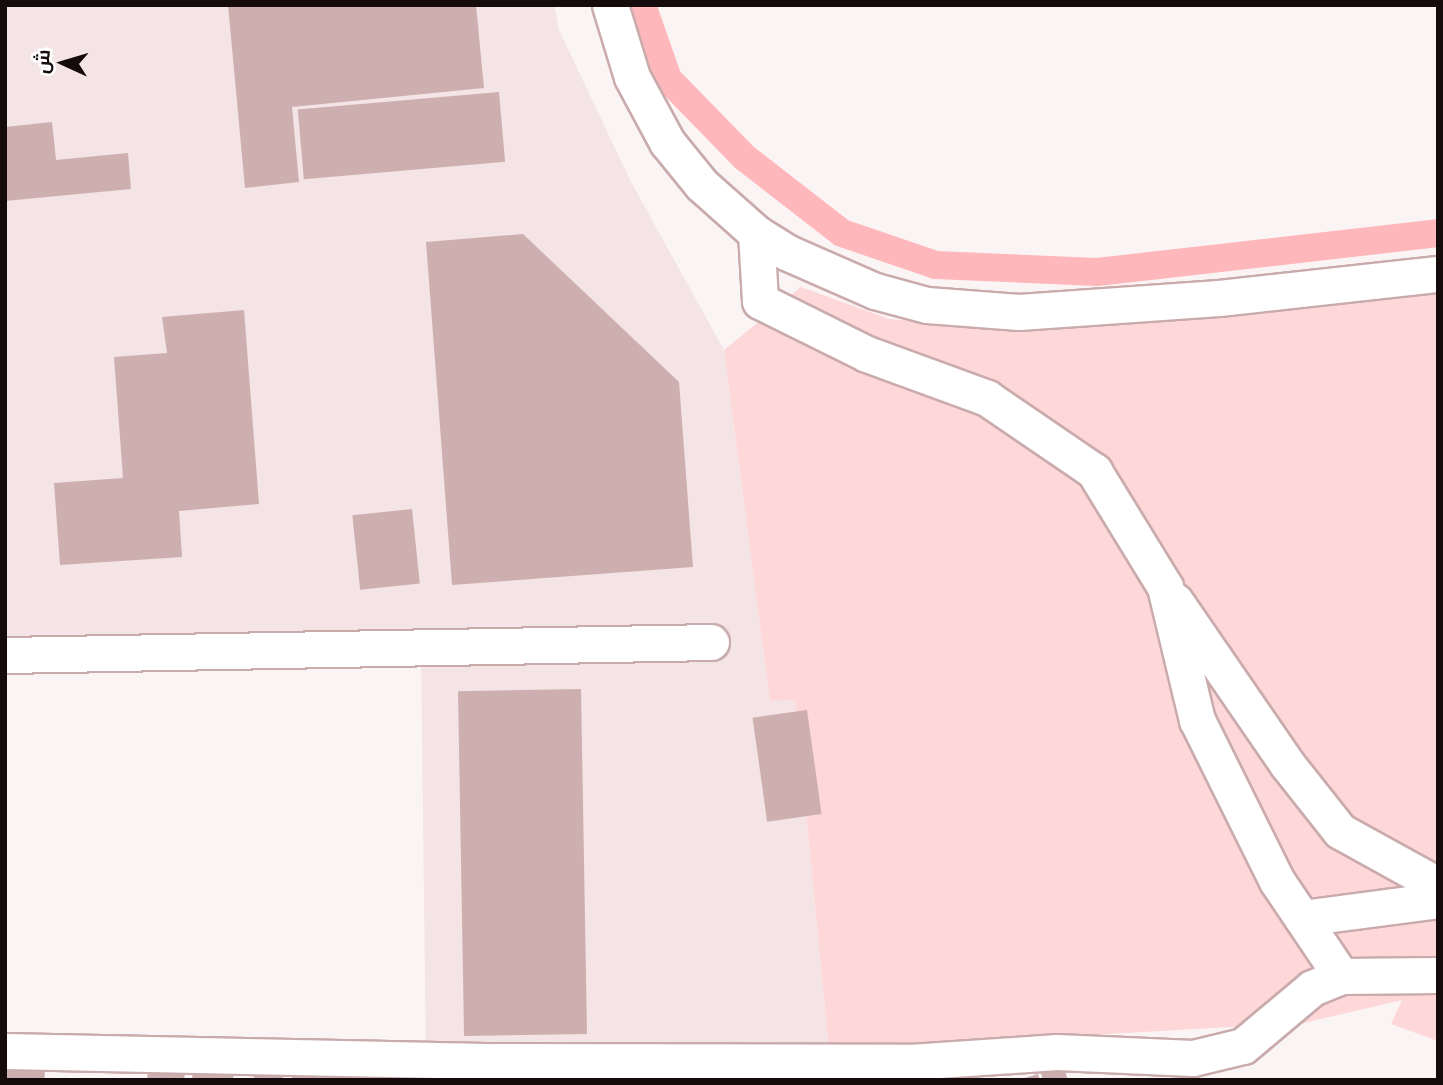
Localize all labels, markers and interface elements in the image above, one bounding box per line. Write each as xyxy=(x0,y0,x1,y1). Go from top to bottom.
north arrow xyxy=(28,28,98,98)
text: ش xyxy=(28,48,56,75)

